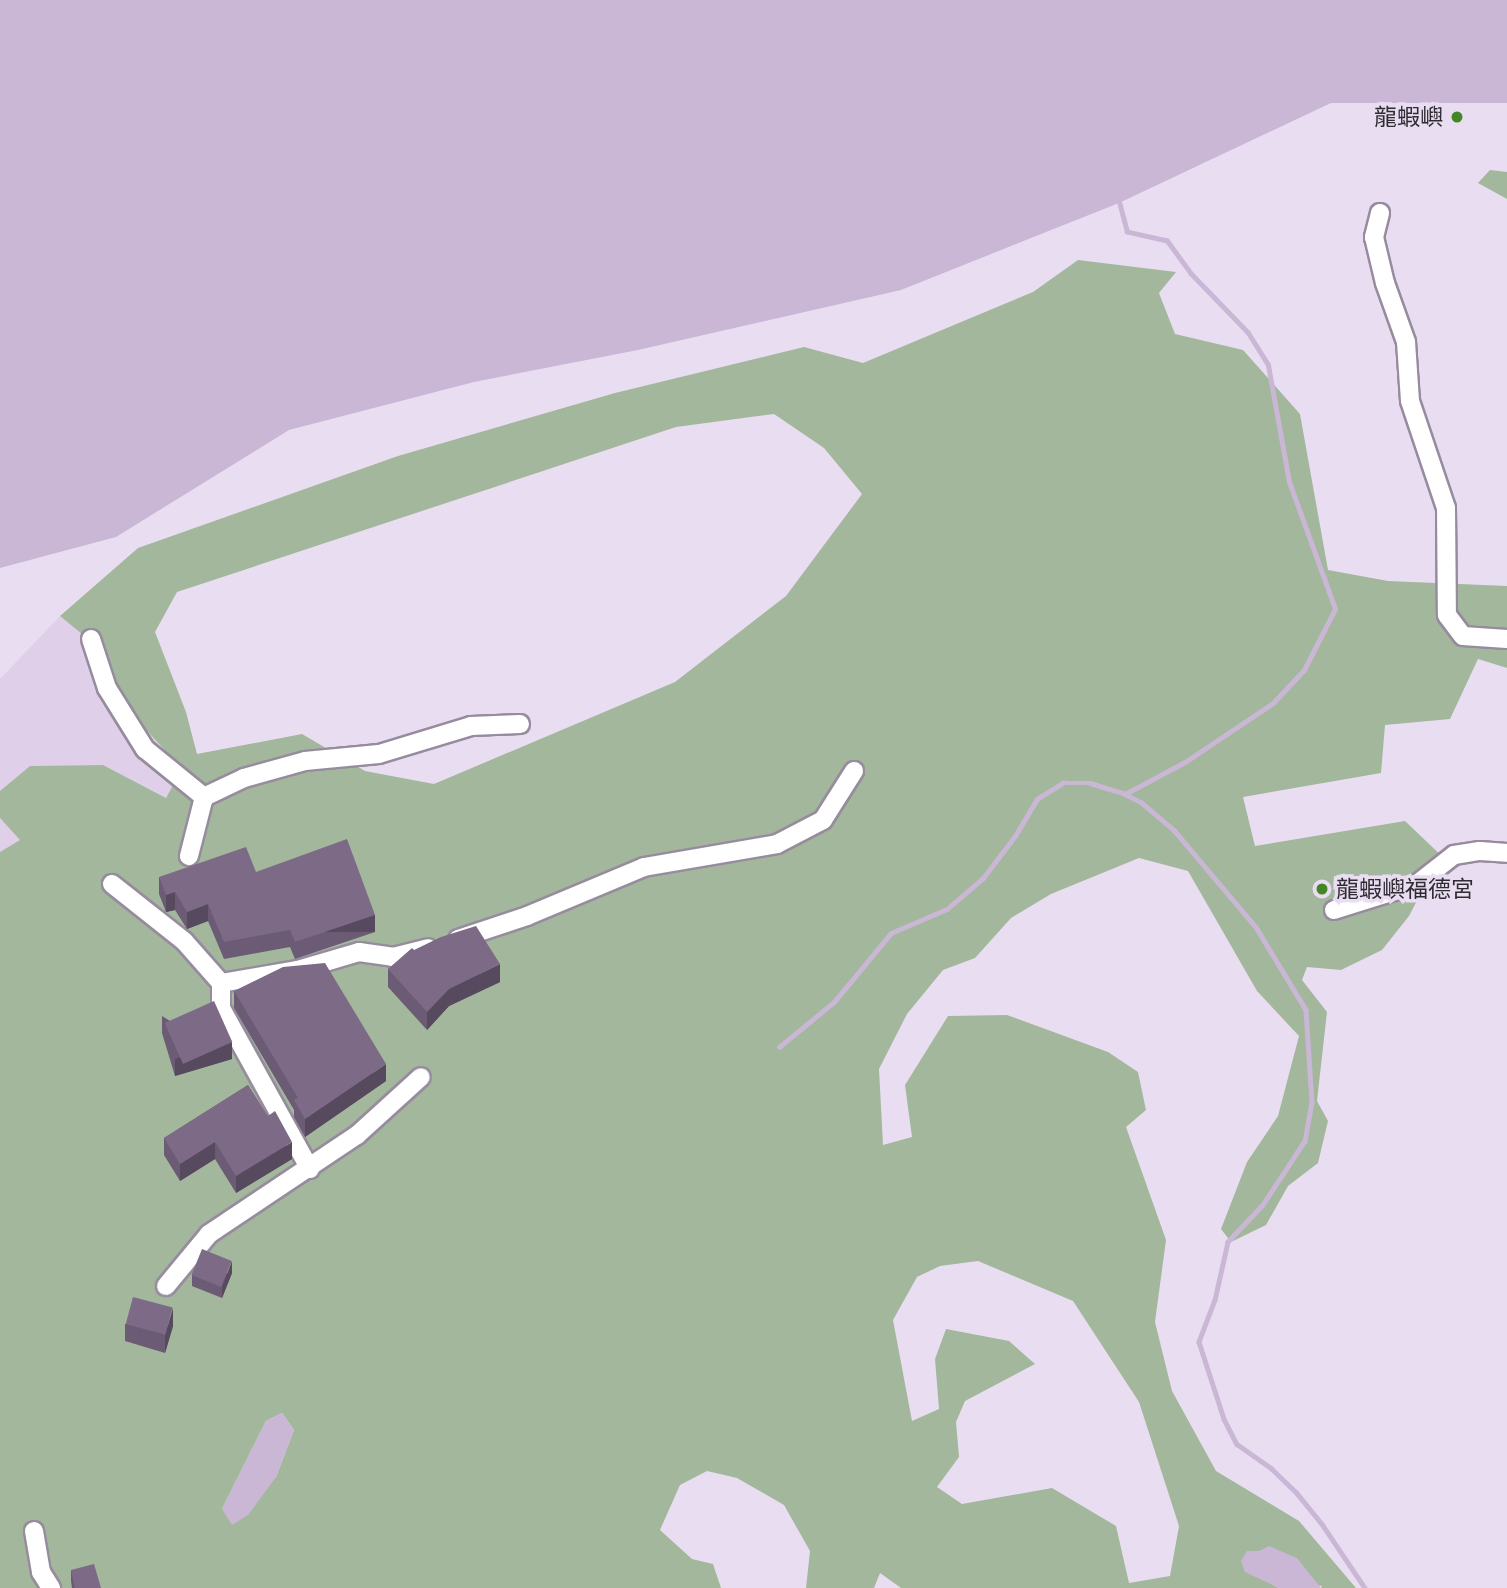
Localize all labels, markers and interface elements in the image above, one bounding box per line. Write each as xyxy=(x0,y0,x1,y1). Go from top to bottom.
place label: 龍蝦嶼 xyxy=(1374,103,1443,131)
marker: 龍蝦嶼 xyxy=(1449,109,1465,125)
place label: 龍蝦嶼福德宮 xyxy=(1336,875,1474,903)
marker: 龍蝦嶼福德宮 xyxy=(1314,881,1330,897)

